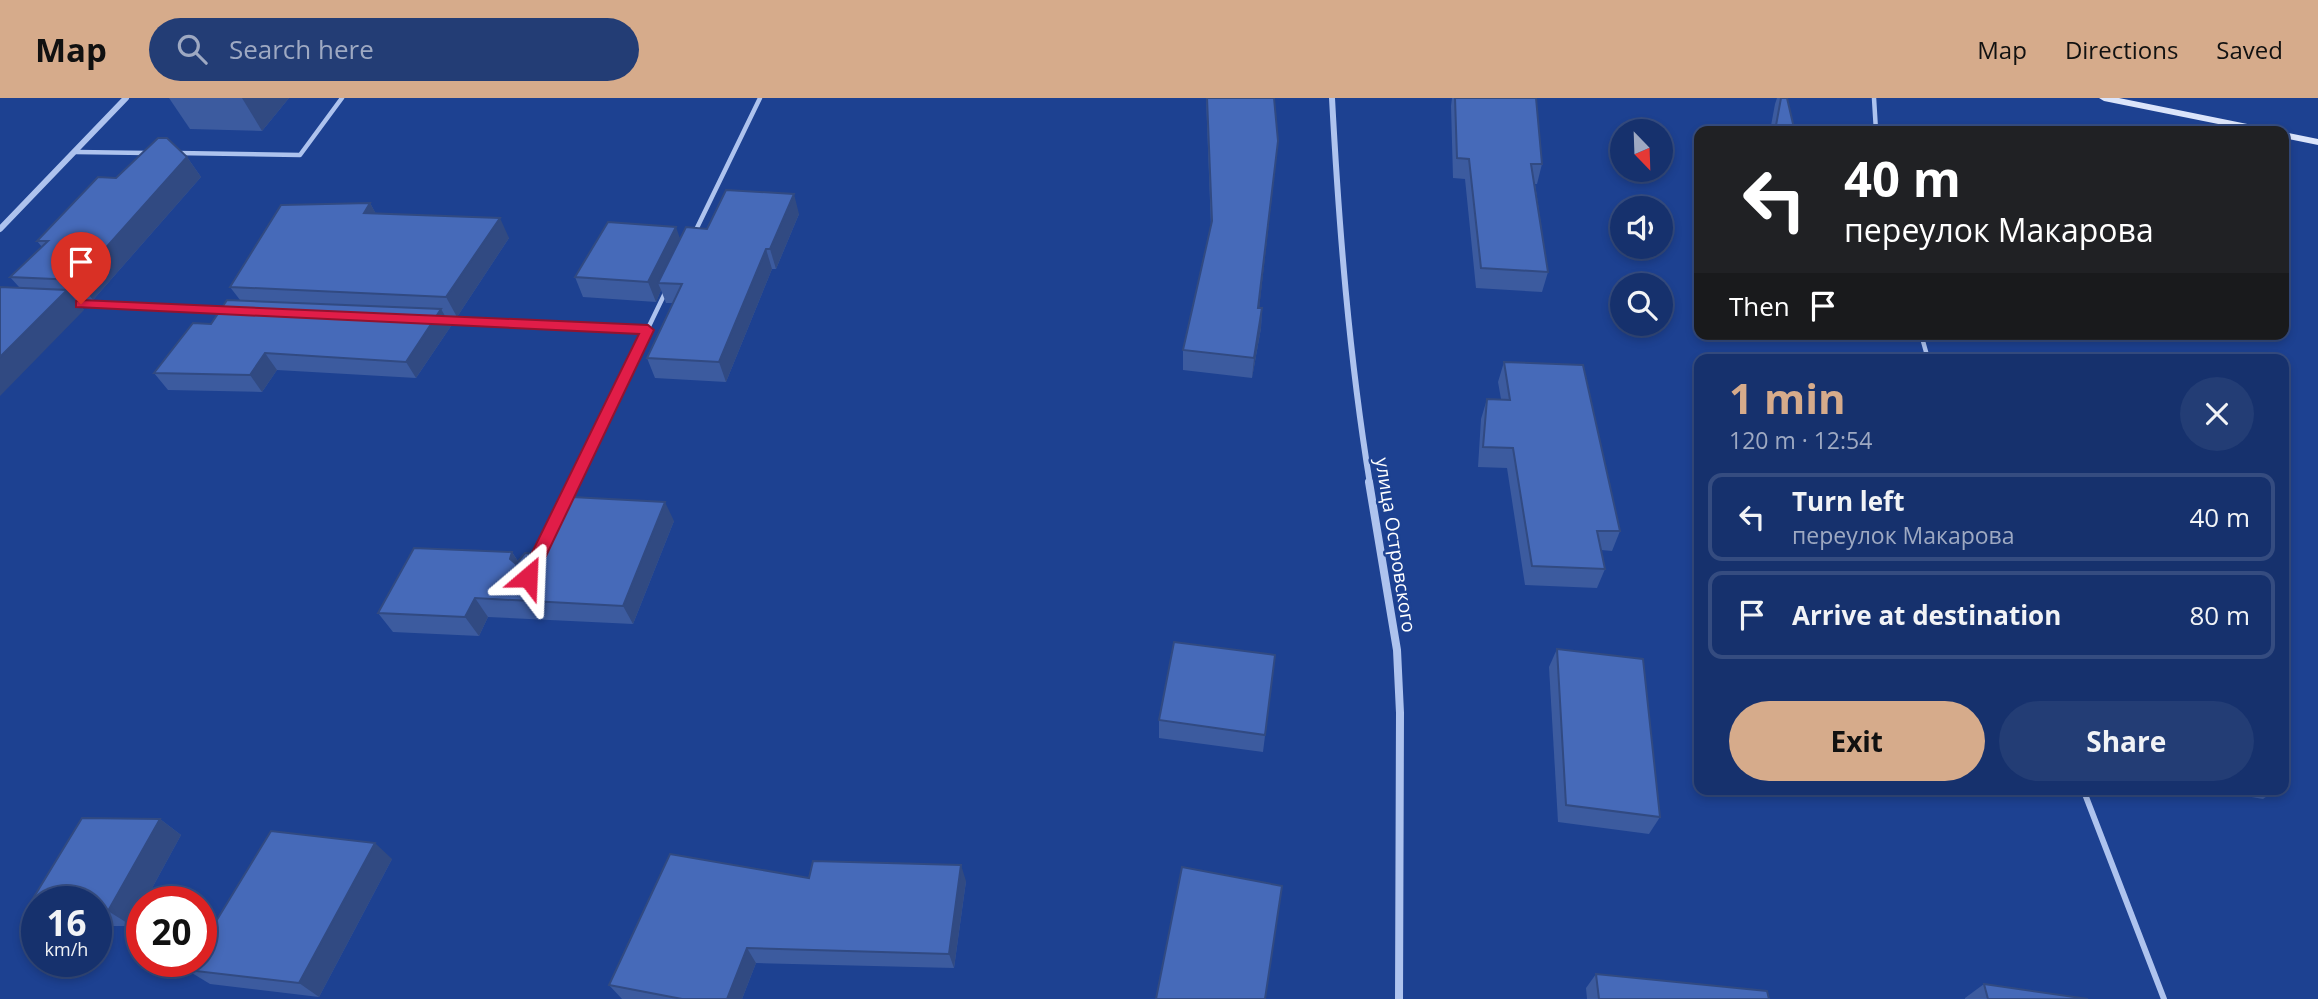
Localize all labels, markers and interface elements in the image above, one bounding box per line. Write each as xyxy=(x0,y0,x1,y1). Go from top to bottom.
search box xyxy=(149,18,639,81)
text: Map xyxy=(35,27,107,72)
icon: search xyxy=(173,30,211,68)
text: Search here xyxy=(229,31,374,67)
text: Map xyxy=(1977,33,2027,66)
text: Directions xyxy=(2065,33,2178,66)
text: Saved xyxy=(2216,33,2283,66)
north arrow xyxy=(1610,119,1673,182)
map controls xyxy=(1610,119,1673,336)
text: 40 m xyxy=(1844,145,1961,211)
icon: left xyxy=(1729,154,1820,245)
button: sound xyxy=(1610,196,1673,259)
text: переулок Макарова xyxy=(1844,208,2154,251)
pin xyxy=(51,232,111,304)
icon: arrive xyxy=(62,243,100,281)
button: search xyxy=(1610,273,1673,336)
icon: arrive xyxy=(1804,287,1842,325)
text: Then xyxy=(1729,288,1790,324)
text: 1 min xyxy=(1729,369,1846,426)
button: close xyxy=(2180,377,2254,451)
text: 120 m · 12:54 xyxy=(1729,424,1872,456)
street label: улица Островского xyxy=(1369,456,1423,634)
text: Turn left xyxy=(1792,483,1904,519)
icon: left xyxy=(1733,498,1771,536)
text: 40 m xyxy=(2189,499,2250,535)
text: переулок Макарова xyxy=(1792,519,2015,551)
position arrow xyxy=(491,540,565,614)
icon: arrive xyxy=(1733,596,1771,634)
text: Arrive at destination xyxy=(1792,597,2061,633)
text: 80 m xyxy=(2189,597,2250,633)
button: Exit xyxy=(1729,701,1985,781)
button: Share xyxy=(1999,701,2254,781)
speed limit sign: 20 xyxy=(126,886,217,977)
text: 16 xyxy=(46,899,87,946)
text: km/h xyxy=(45,937,88,961)

